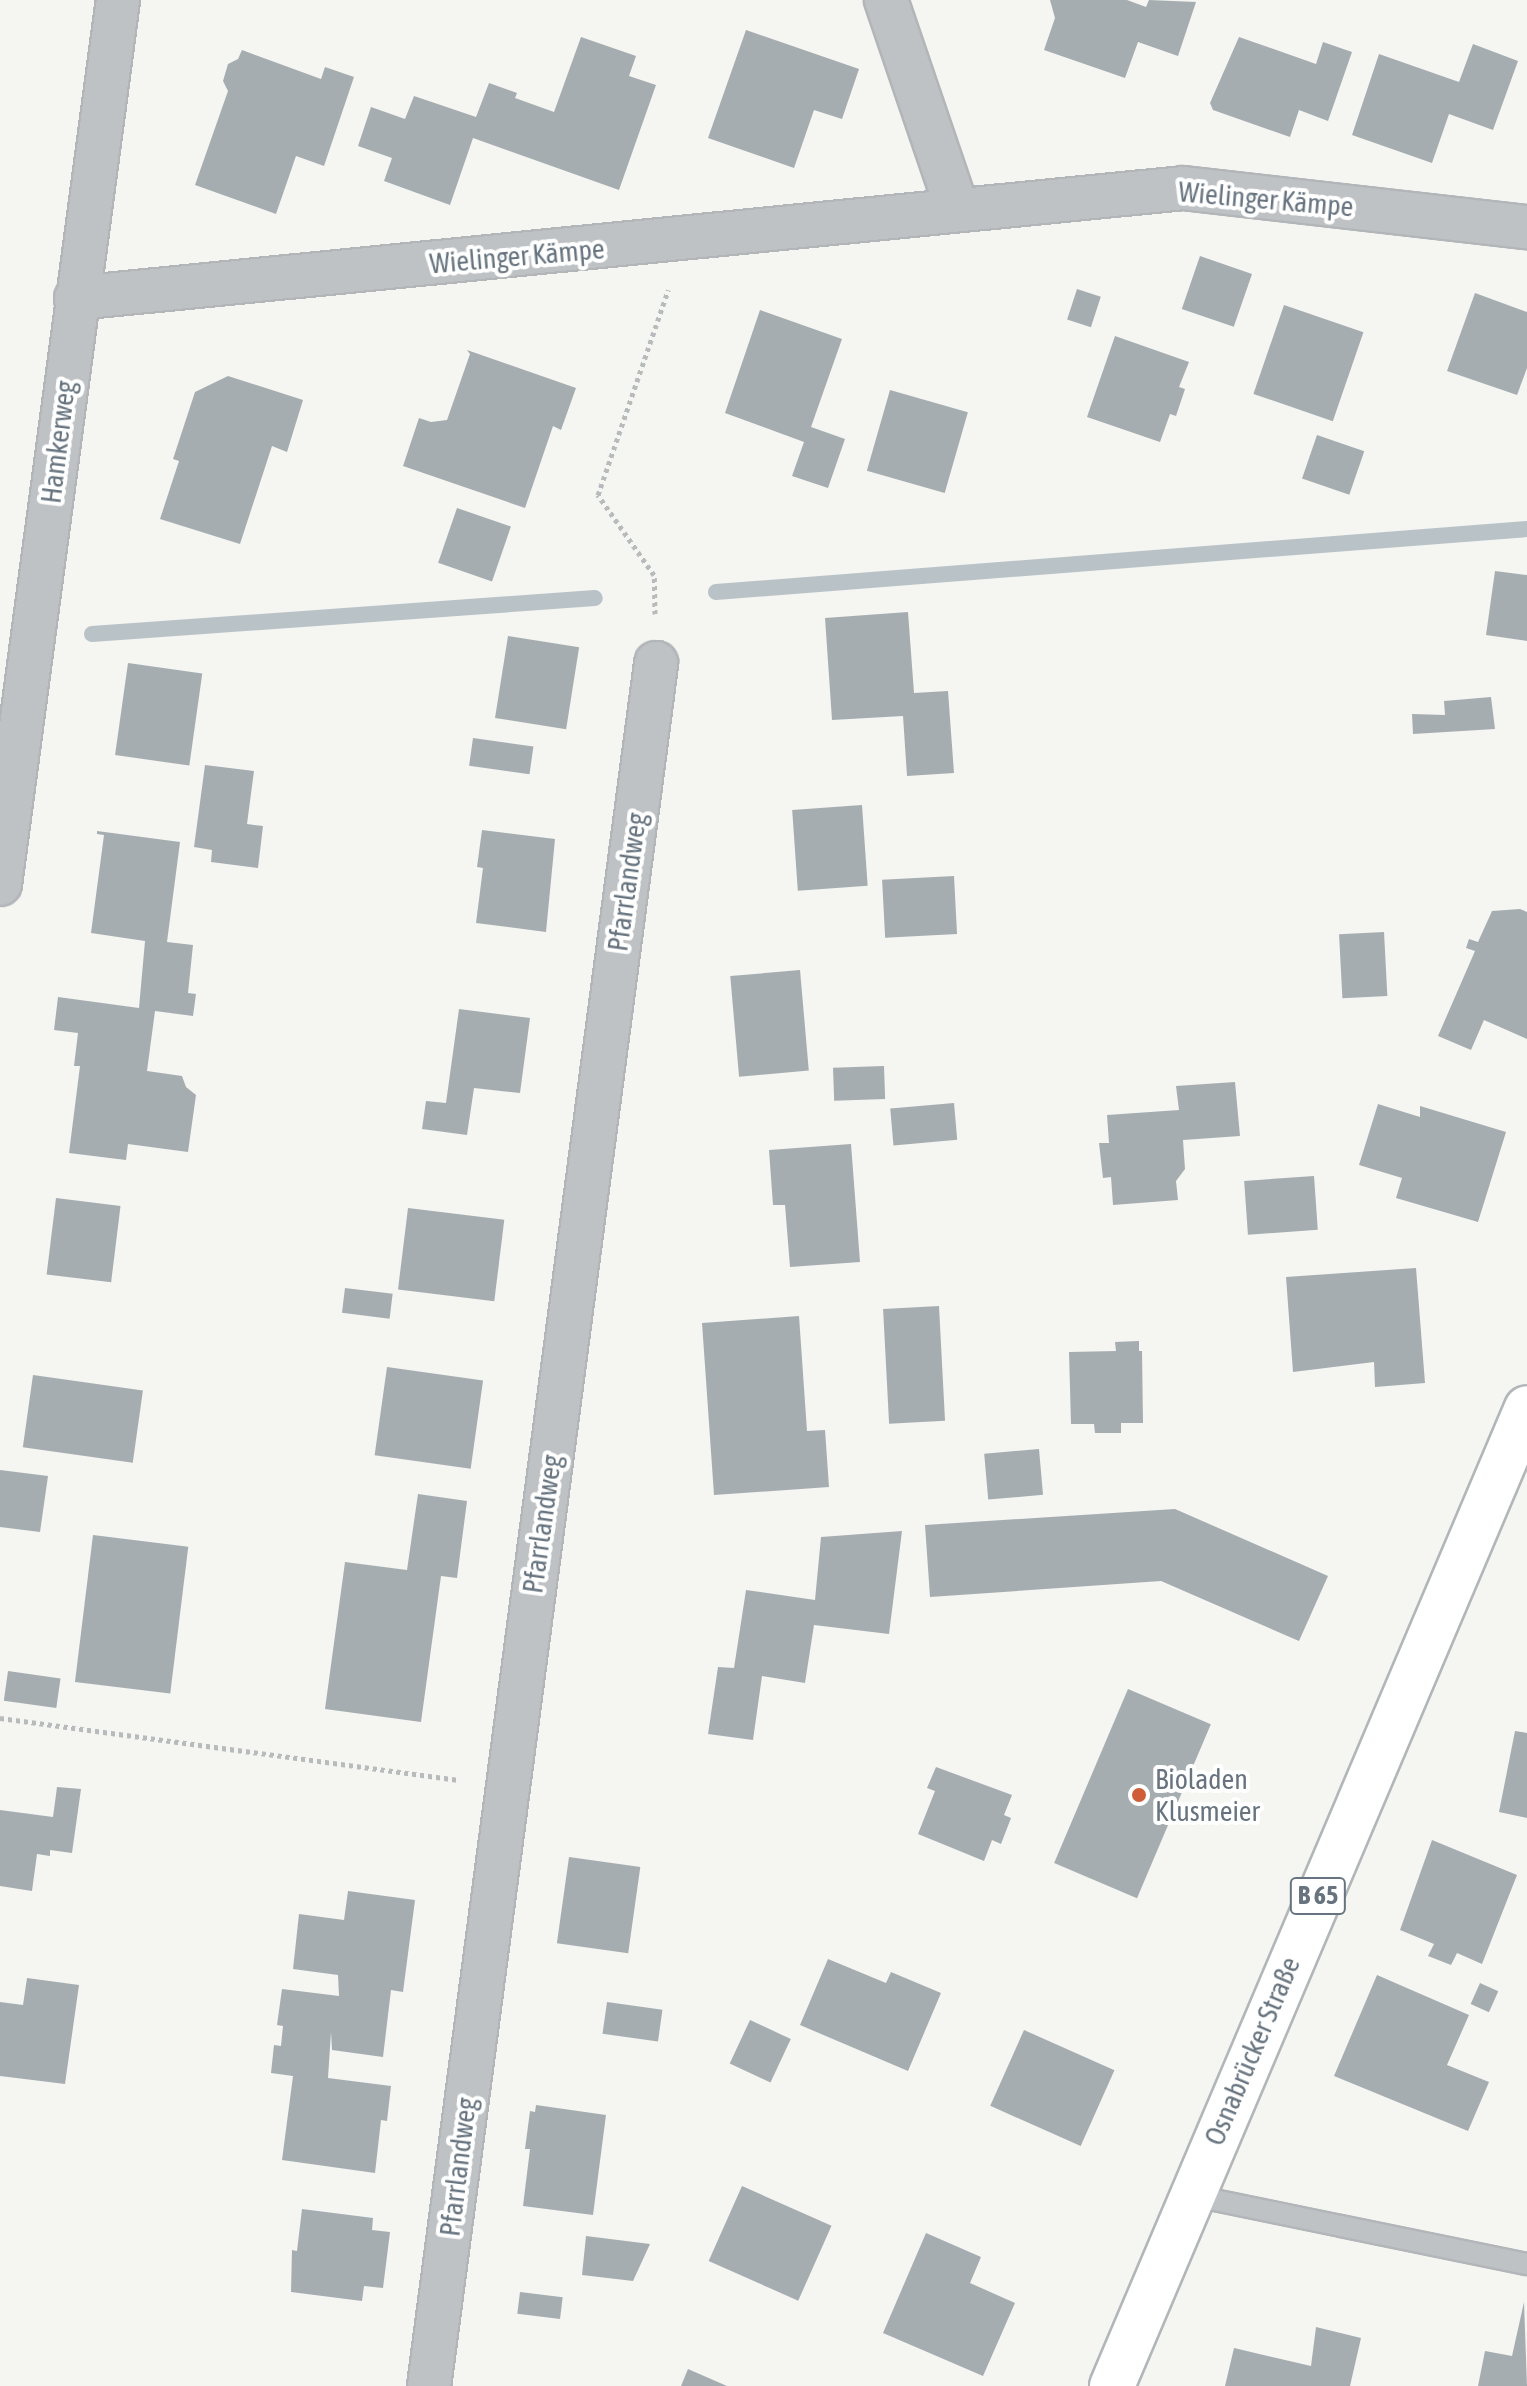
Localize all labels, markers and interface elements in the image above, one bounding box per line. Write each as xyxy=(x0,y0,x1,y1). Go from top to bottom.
street label: Wielinger Kämpe xyxy=(1177,175,1355,223)
street label: Wielinger Kämpe xyxy=(428,232,606,280)
street label: Hamkerweg xyxy=(34,379,82,505)
street label: Pfarrlandweg xyxy=(601,811,653,953)
street label: Pfarrlandweg xyxy=(516,1453,568,1595)
place label: Bioladen Klusmeier xyxy=(1155,1762,1260,1828)
marker: Bioladen Klusmeier xyxy=(1130,1786,1148,1804)
road number: B 65 xyxy=(1288,1874,1348,1918)
street label: Osnabrücker Straße xyxy=(1197,1952,1307,2150)
street label: Pfarrlandweg xyxy=(433,2096,483,2238)

